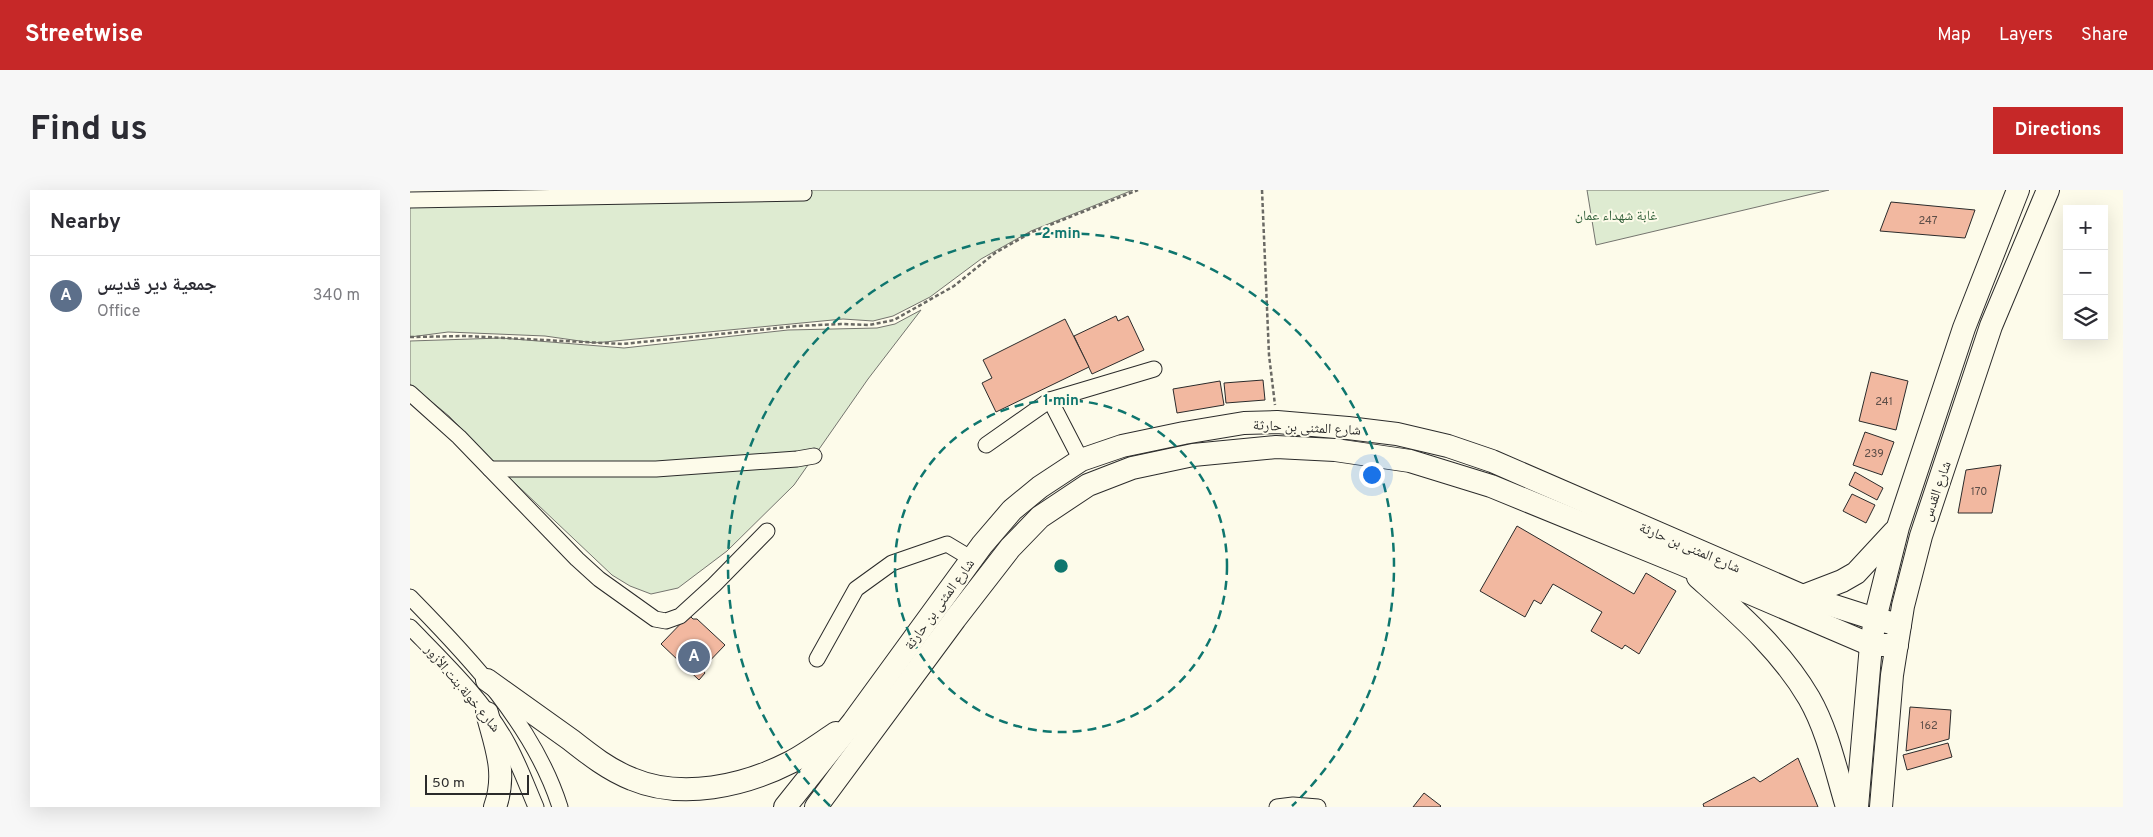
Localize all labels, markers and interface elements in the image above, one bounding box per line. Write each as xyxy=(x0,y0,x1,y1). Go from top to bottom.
text: Streetwise xyxy=(25,20,143,50)
text: Map xyxy=(1937,24,1971,47)
text: Layers xyxy=(1999,24,2053,47)
text: Share xyxy=(2081,24,2128,47)
button: Directions xyxy=(1993,107,2123,154)
text: Find us xyxy=(30,108,148,152)
map controls xyxy=(2063,205,2108,340)
button: + xyxy=(2063,205,2108,250)
park label: غابة شهداء عمان xyxy=(1575,208,1657,225)
text: Nearby xyxy=(50,209,121,236)
house number: 247 xyxy=(1918,214,1938,228)
text: 2 min xyxy=(1041,225,1081,244)
button: − xyxy=(2063,250,2108,295)
text: جمعية دير قديس xyxy=(97,273,217,297)
text: A xyxy=(60,286,72,306)
text: 340 m xyxy=(313,286,360,306)
button: layers xyxy=(2063,295,2108,340)
text: Office xyxy=(97,302,140,322)
text: 1 min xyxy=(1043,392,1079,411)
house number: 241 xyxy=(1875,395,1893,409)
street label: شارع المثنى بن حارثة xyxy=(1252,417,1361,440)
house number: 239 xyxy=(1864,447,1884,461)
street label: شارع القدس xyxy=(1919,459,1956,524)
your location xyxy=(1359,462,1385,488)
house number: 170 xyxy=(1971,485,1987,499)
street label: شارع المثنى بن حارثة xyxy=(1636,519,1743,577)
street label: شارع المثنى بن حارثة xyxy=(901,556,979,654)
centre of rings xyxy=(1052,557,1070,575)
pin: A xyxy=(678,638,710,676)
street label: شارع خولة بنت الأزور xyxy=(420,641,503,736)
house number: 162 xyxy=(1920,719,1938,733)
scale bar xyxy=(425,772,529,795)
text: 50 m xyxy=(432,775,465,792)

